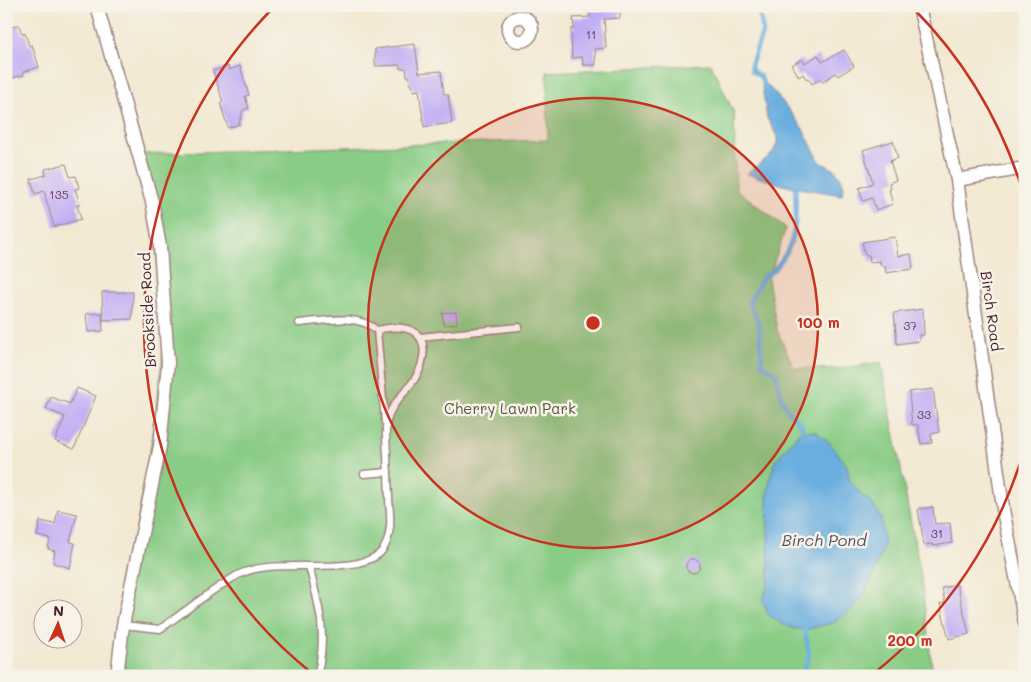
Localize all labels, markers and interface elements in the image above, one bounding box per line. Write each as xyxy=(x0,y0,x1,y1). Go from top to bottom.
house number: 11 xyxy=(586,26,596,42)
house number: 135 xyxy=(49,186,69,202)
street label: Brookside Road xyxy=(134,252,160,368)
street label: Birch Road xyxy=(976,270,1008,352)
text: 100 m xyxy=(796,312,840,332)
centre of rings xyxy=(584,314,602,332)
house number: 37 xyxy=(903,317,917,333)
park label: Cherry Lawn Park xyxy=(444,398,576,418)
house number: 33 xyxy=(917,406,931,422)
house number: 31 xyxy=(931,525,943,541)
water label: Birch Pond xyxy=(782,529,867,550)
north arrow xyxy=(32,600,82,650)
text: N xyxy=(53,601,65,620)
text: 200 m xyxy=(888,630,933,650)

